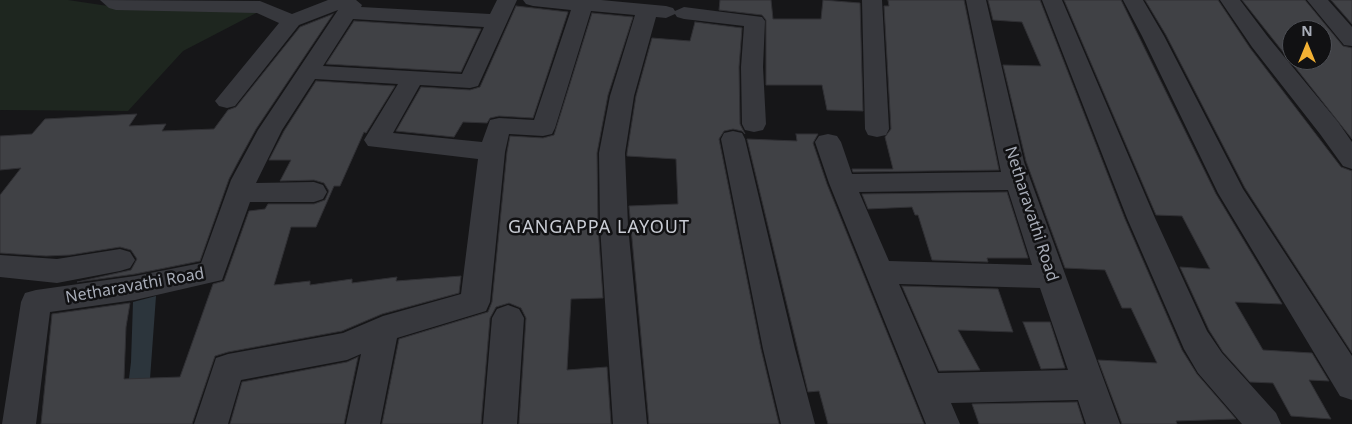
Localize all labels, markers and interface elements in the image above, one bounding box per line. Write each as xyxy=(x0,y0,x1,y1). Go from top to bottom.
north arrow xyxy=(1282,20,1332,70)
text: N xyxy=(1301,21,1313,40)
street label: Netharavathi Road xyxy=(1000,144,1062,284)
district label: GANGAPPA LAYOUT xyxy=(506,217,692,239)
street label: Netharavathi Road xyxy=(64,264,206,308)

